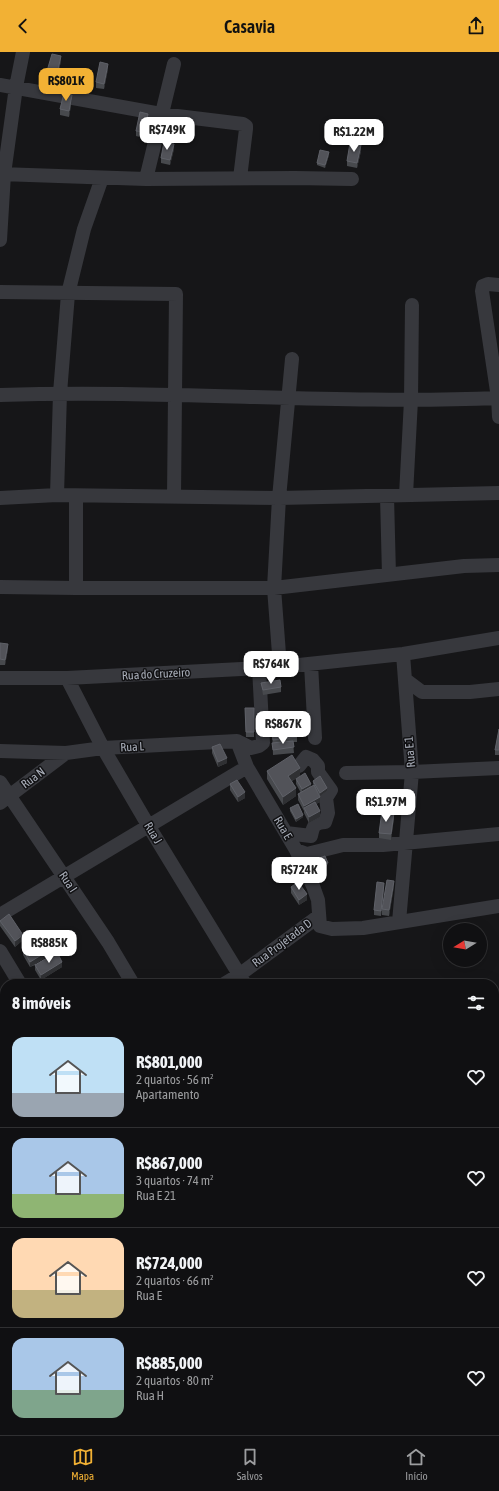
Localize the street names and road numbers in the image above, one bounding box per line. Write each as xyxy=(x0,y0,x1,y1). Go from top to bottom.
street label: Rua do Cruzeiro xyxy=(122,665,191,683)
street label: Rua E 1 xyxy=(402,735,418,768)
street label: Rua L xyxy=(120,739,145,755)
street label: Rua N xyxy=(18,765,48,791)
street label: Rua E xyxy=(271,814,295,842)
street label: Rua J xyxy=(141,820,165,846)
street label: Rua I xyxy=(56,869,80,895)
street label: Rua Projetada D xyxy=(249,916,315,970)

